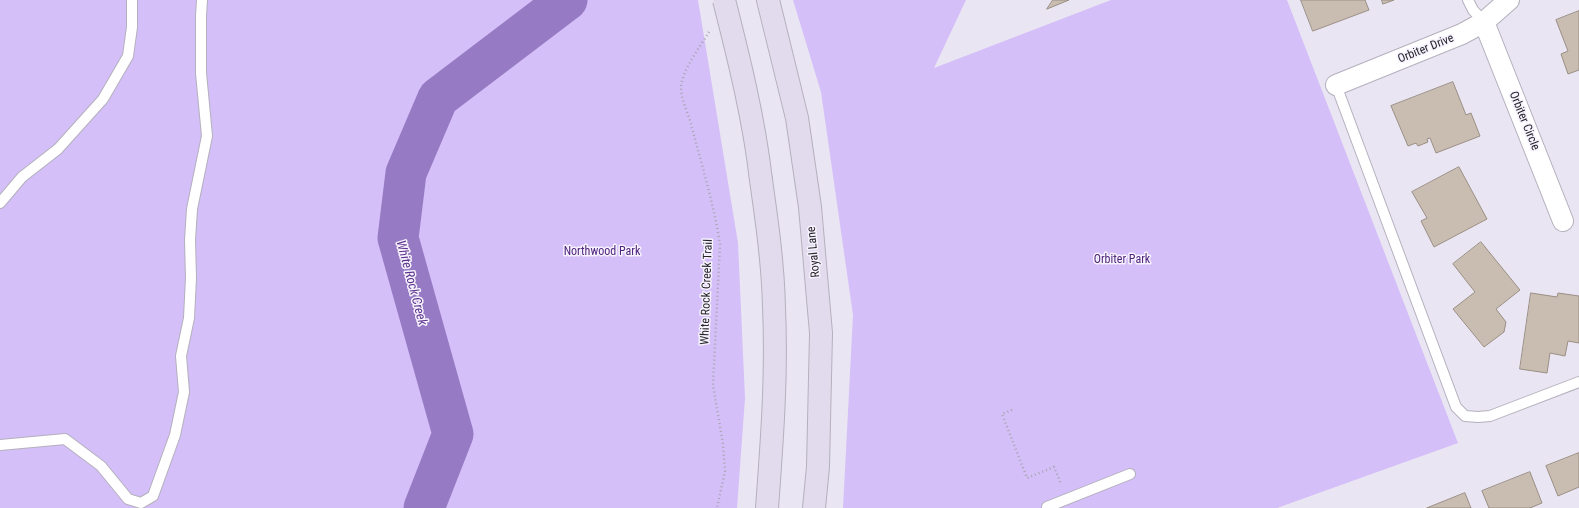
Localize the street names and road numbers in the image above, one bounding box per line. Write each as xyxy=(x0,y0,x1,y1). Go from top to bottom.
street label: Orbiter Drive xyxy=(1396,31,1456,67)
street label: Orbiter Circle xyxy=(1506,89,1542,153)
street label: Royal Lane xyxy=(805,226,823,278)
street label: White Rock Creek Trail xyxy=(698,239,716,345)

